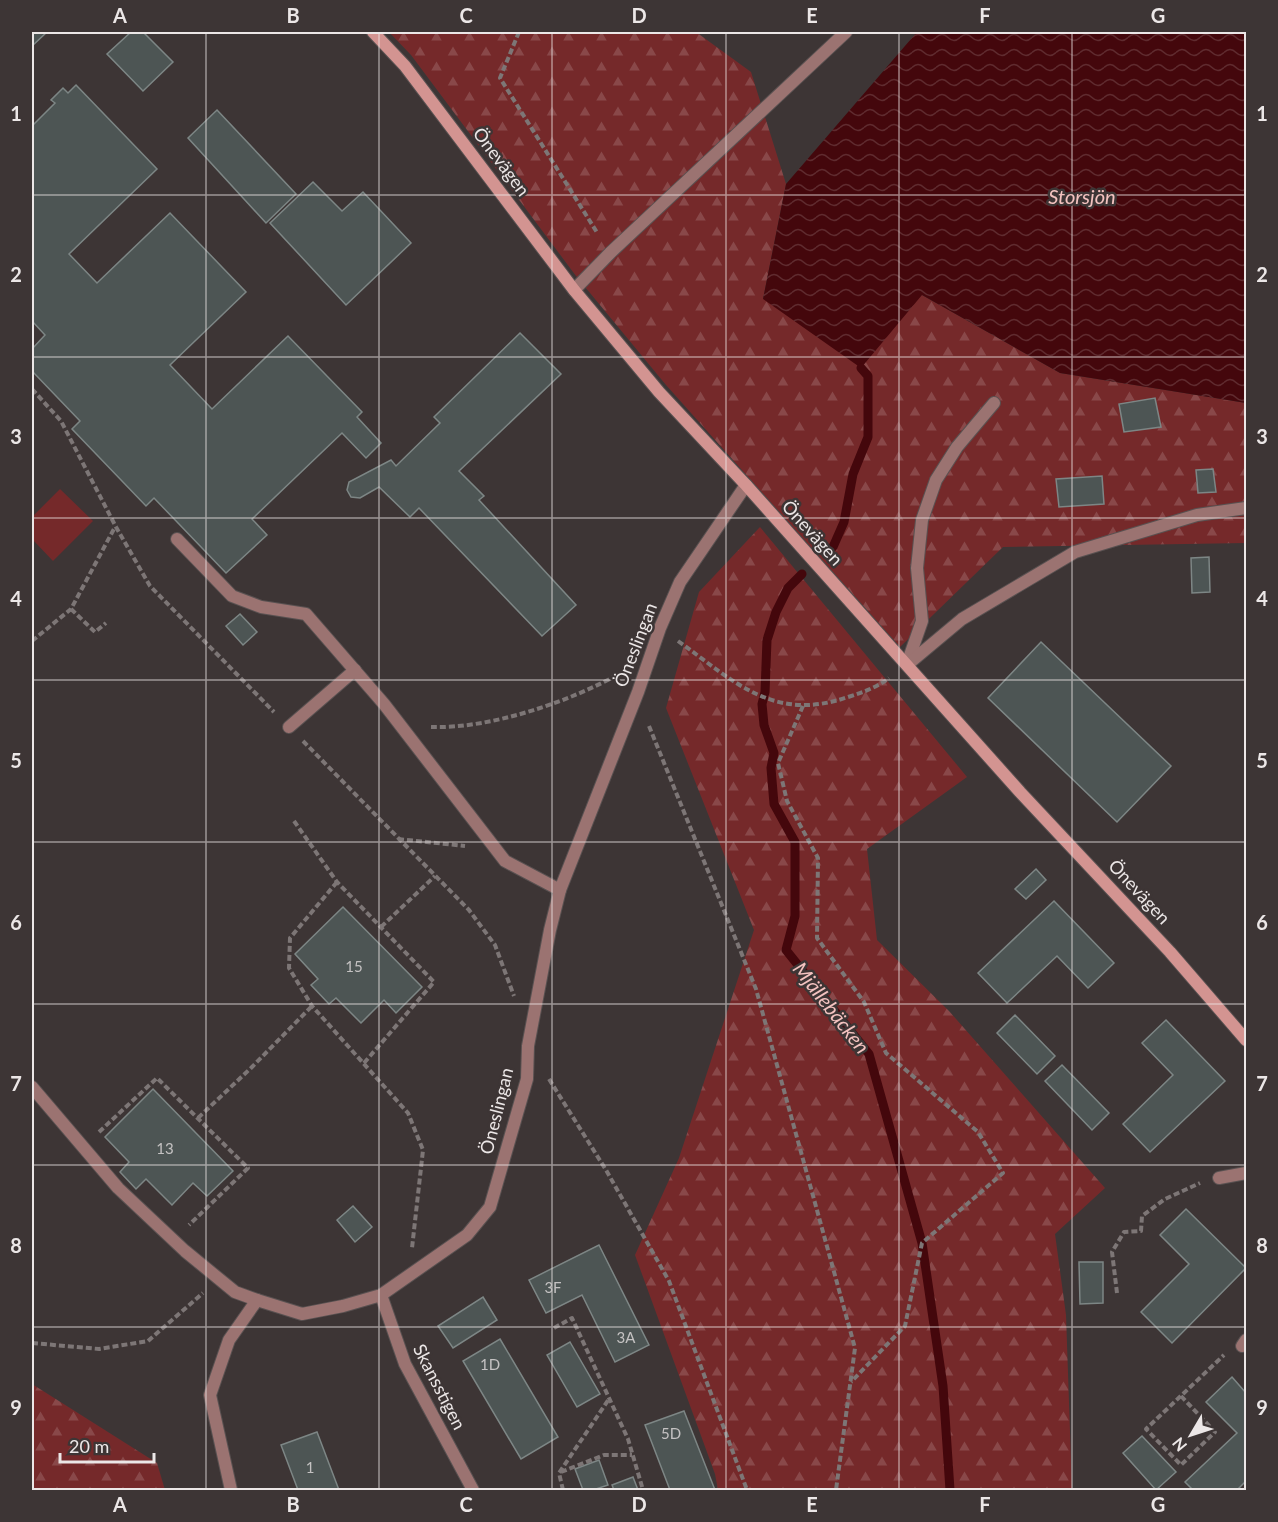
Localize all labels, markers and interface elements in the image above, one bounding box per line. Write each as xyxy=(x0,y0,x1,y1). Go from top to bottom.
text: A xyxy=(112,3,127,27)
text: B xyxy=(286,3,300,27)
text: C xyxy=(459,3,473,27)
text: D xyxy=(631,3,647,27)
text: E xyxy=(806,3,818,27)
text: F xyxy=(979,3,991,27)
text: G xyxy=(1151,3,1165,27)
text: 1 xyxy=(10,101,22,125)
text: 1 xyxy=(1256,101,1268,125)
street label: Önevägen xyxy=(469,123,535,200)
water label: Storsjön xyxy=(1048,184,1116,208)
text: 2 xyxy=(10,262,22,286)
text: 2 xyxy=(1256,262,1268,286)
text: 3 xyxy=(10,424,22,448)
text: 3 xyxy=(1256,424,1268,448)
street label: Önevägen xyxy=(778,495,848,570)
text: 4 xyxy=(10,586,22,610)
text: 4 xyxy=(1256,586,1268,610)
street label: Öneslingan xyxy=(609,599,661,690)
text: 5 xyxy=(10,748,22,772)
text: 5 xyxy=(1256,748,1268,772)
street label: Önevägen xyxy=(1104,854,1175,928)
text: 6 xyxy=(10,910,22,934)
text: 6 xyxy=(1256,910,1268,934)
house number: 15 xyxy=(345,957,363,975)
water label: Mjällebäcken xyxy=(789,957,875,1058)
street label: Öneslingan xyxy=(475,1065,517,1156)
text: 7 xyxy=(10,1071,22,1095)
text: 7 xyxy=(1256,1071,1268,1095)
house number: 13 xyxy=(156,1139,174,1157)
text: 8 xyxy=(10,1233,22,1257)
text: 8 xyxy=(1256,1233,1268,1257)
house number: 3F xyxy=(544,1278,562,1296)
house number: 3A xyxy=(617,1328,636,1346)
street label: Skansstigen xyxy=(409,1340,471,1433)
house number: 1D xyxy=(480,1355,500,1373)
text: 9 xyxy=(10,1395,22,1419)
text: 9 xyxy=(1256,1395,1268,1419)
north arrow xyxy=(1161,1405,1221,1465)
house number: 5D xyxy=(661,1424,681,1442)
scale bar xyxy=(60,1426,154,1464)
text: N xyxy=(1168,1434,1190,1456)
text: 20 m xyxy=(69,1435,109,1457)
house number: 1 xyxy=(306,1458,314,1476)
text: A xyxy=(112,1492,127,1516)
text: B xyxy=(286,1492,300,1516)
text: C xyxy=(459,1492,473,1516)
text: D xyxy=(631,1492,647,1516)
text: E xyxy=(806,1492,818,1516)
text: F xyxy=(979,1492,991,1516)
text: G xyxy=(1151,1492,1165,1516)

